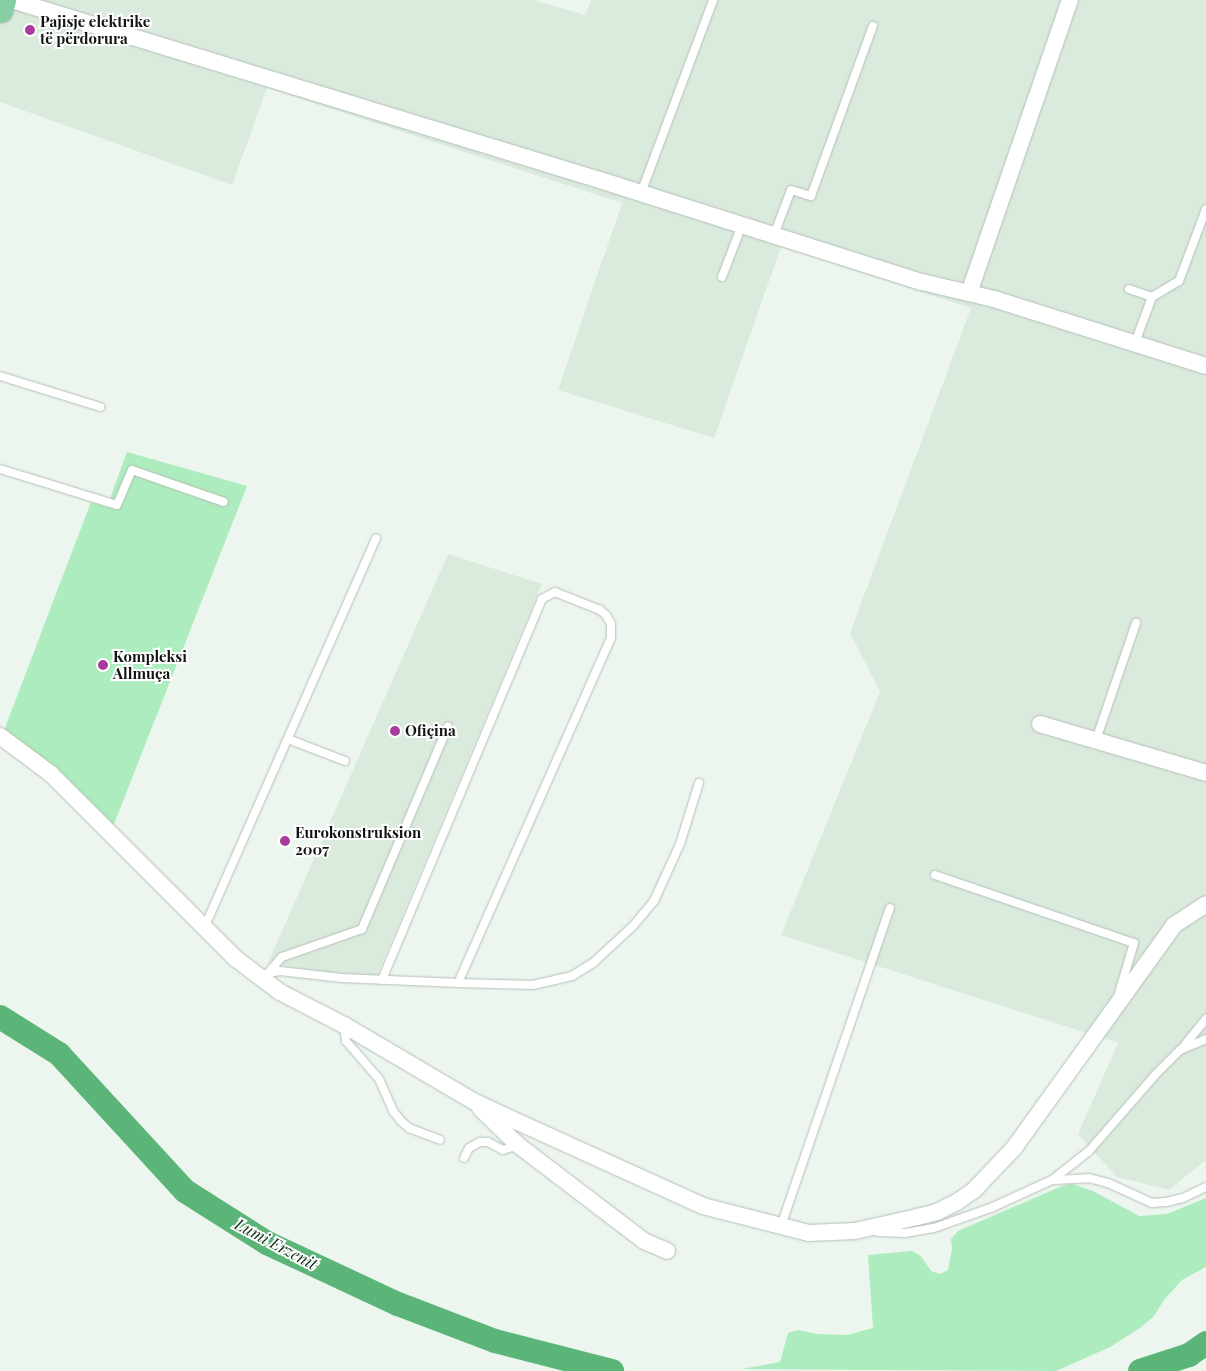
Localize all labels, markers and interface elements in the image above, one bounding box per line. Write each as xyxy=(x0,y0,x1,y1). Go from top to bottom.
place label: Pajisje elektrike të përdorura xyxy=(40,12,150,47)
marker: Pajisje elektrike të përdorura xyxy=(24,24,36,36)
place label: Kompleksi Allmuça xyxy=(113,647,187,682)
marker: Kompleksi Allmuça xyxy=(97,659,109,671)
place label: Ofiçina xyxy=(405,722,456,740)
marker: Ofiçina xyxy=(389,725,401,737)
place label: Eurokonstruksion 2007 xyxy=(295,823,421,858)
marker: Eurokonstruksion 2007 xyxy=(279,835,291,847)
water label: Lumi Erzenit xyxy=(232,1214,320,1274)

